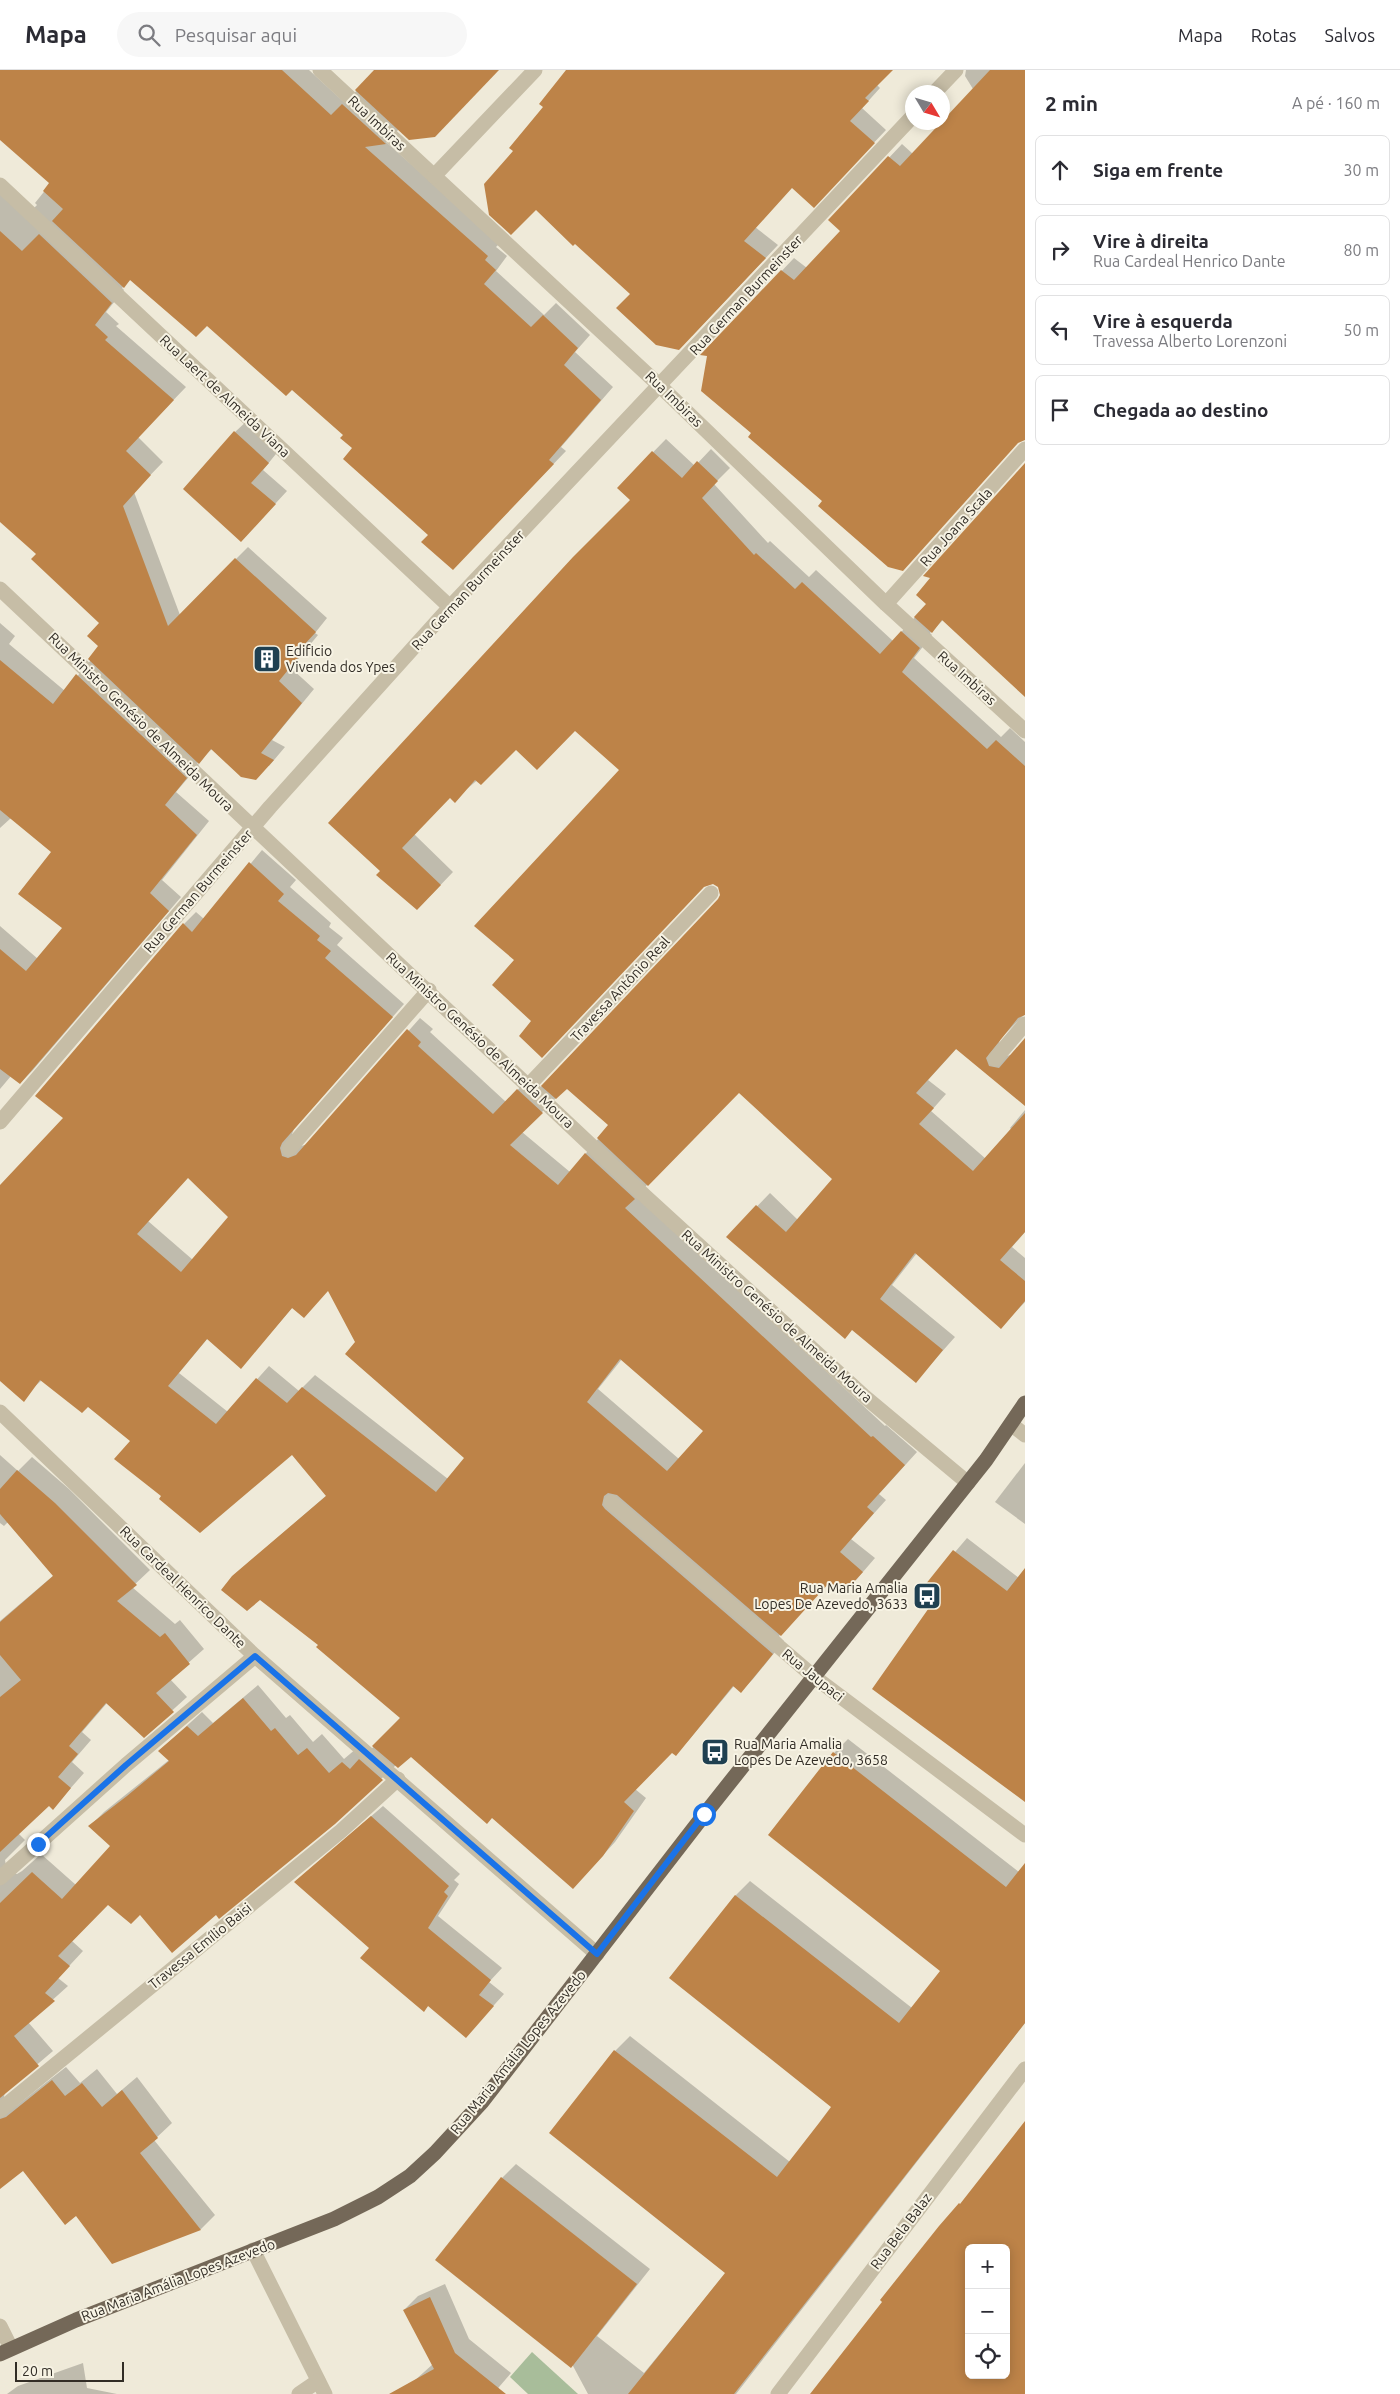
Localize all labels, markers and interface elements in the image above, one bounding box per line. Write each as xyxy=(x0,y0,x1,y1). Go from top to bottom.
search box xyxy=(117,12,467,57)
text: Mapa xyxy=(25,21,87,48)
icon: search xyxy=(135,21,163,49)
text: Pesquisar aqui xyxy=(175,24,297,46)
text: Mapa xyxy=(1178,25,1223,45)
text: Rotas xyxy=(1251,25,1297,45)
text: Salvos xyxy=(1325,25,1375,45)
north arrow xyxy=(905,85,950,130)
text: 2 min xyxy=(1045,91,1098,115)
street label: Rua Imbiras xyxy=(345,92,409,154)
text: A pé · 160 m xyxy=(1292,94,1380,112)
icon: ahead xyxy=(1046,156,1074,184)
text: Siga em frente xyxy=(1093,159,1223,181)
text: 30 m xyxy=(1343,161,1379,179)
text: Vire à direita xyxy=(1093,230,1209,252)
street label: Rua German Burmeinster xyxy=(686,231,806,358)
icon: right xyxy=(1046,236,1074,264)
text: 80 m xyxy=(1343,241,1379,259)
text: Rua Cardeal Henrico Dante xyxy=(1093,252,1286,270)
text: Vire à esquerda xyxy=(1093,310,1233,332)
icon: left xyxy=(1046,316,1074,344)
text: 50 m xyxy=(1343,321,1379,339)
street label: Rua Laert de Almeida Viana xyxy=(157,331,293,461)
text: Travessa Alberto Lorenzoni xyxy=(1093,332,1287,350)
street label: Rua Imbiras xyxy=(642,368,706,430)
icon: arrive xyxy=(1046,396,1074,424)
text: Chegada ao destino xyxy=(1093,399,1269,421)
street label: Rua Joana Scala xyxy=(917,485,995,569)
street label: Rua German Burmeinster xyxy=(408,526,528,653)
street label: Rua Ministro Genésio de Almeida Moura xyxy=(45,629,237,815)
place label: Edificio Vivenda dos Ypes xyxy=(286,643,395,675)
building icon: Edificio Vivenda dos Ypes xyxy=(252,644,282,674)
street label: Rua Imbiras xyxy=(935,648,999,708)
street label: Rua German Burmeinster xyxy=(140,826,256,956)
street label: Travessa Antônio Real xyxy=(567,933,673,1045)
street label: Rua Ministro Genésio de Almeida Moura xyxy=(383,949,577,1131)
street label: Rua Ministro Genésio de Almeida Moura xyxy=(679,1226,875,1406)
street label: Rua Cardeal Henrico Dante xyxy=(117,1523,249,1651)
place label: Rua Maria Amalia Lopes De Azevedo, 3633 xyxy=(754,1580,908,1612)
bus stop icon: Rua Maria Amalia Lopes De Azevedo, 3633 xyxy=(912,1581,942,1611)
street label: Rua Jaupaci xyxy=(779,1645,847,1705)
place label: Rua Maria Amalia Lopes De Azevedo, 3658 xyxy=(734,1736,888,1768)
bus stop icon: Rua Maria Amalia Lopes De Azevedo, 3658 xyxy=(700,1737,730,1767)
route start xyxy=(693,1803,716,1826)
route end xyxy=(27,1833,50,1856)
street label: Travessa Emílio Baisi xyxy=(145,1900,255,1992)
street label: Rua Maria Amália Lopes Azevedo xyxy=(447,1967,589,2137)
street label: Rua Bela Balaz xyxy=(867,2190,935,2272)
street label: Rua Maria Amália Lopes Azevedo xyxy=(79,2236,277,2324)
map controls xyxy=(965,2244,1010,2379)
button: + xyxy=(965,2244,1010,2289)
button: − xyxy=(965,2289,1010,2334)
button: locate xyxy=(965,2334,1010,2379)
scale bar xyxy=(15,2359,124,2382)
text: 20 m xyxy=(22,2363,53,2379)

